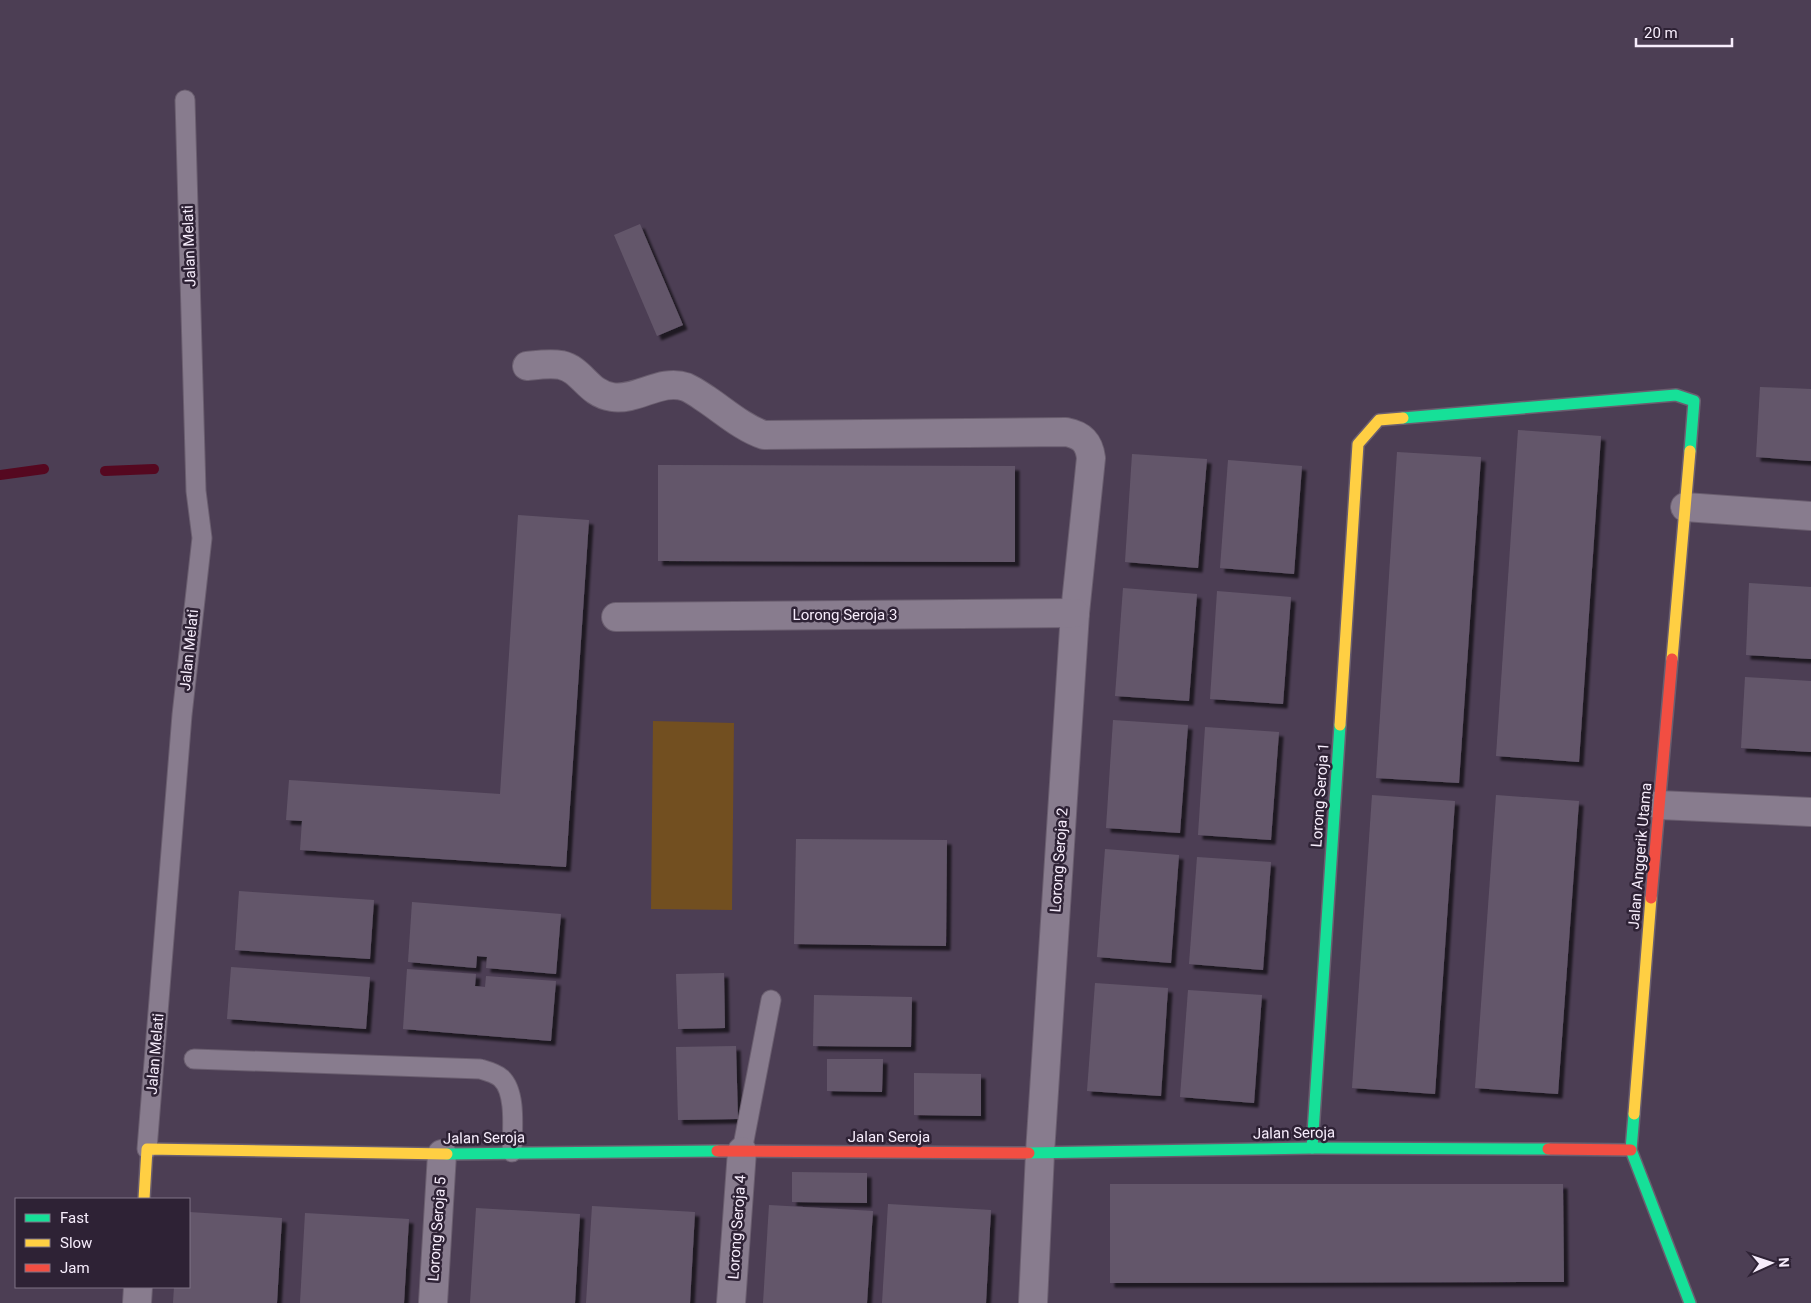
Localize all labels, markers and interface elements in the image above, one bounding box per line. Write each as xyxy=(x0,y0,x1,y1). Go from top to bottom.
scale bar xyxy=(1636,15,1732,47)
text: 20 m xyxy=(1644,24,1678,42)
street label: Jalan Melati xyxy=(179,205,199,287)
street label: Lorong Seroja 3 xyxy=(793,606,897,624)
street label: Jalan Melati xyxy=(176,608,202,692)
street label: Lorong Seroja 1 xyxy=(1307,742,1333,848)
street label: Jalan Anggerik Utama xyxy=(1625,782,1655,930)
street label: Lorong Seroja 2 xyxy=(1046,807,1072,913)
street label: Jalan Melati xyxy=(142,1013,168,1095)
street label: Jalan Seroja xyxy=(1253,1123,1335,1143)
street label: Jalan Seroja xyxy=(443,1128,525,1148)
street label: Jalan Seroja xyxy=(848,1128,930,1146)
street label: Lorong Seroja 4 xyxy=(724,1174,750,1280)
street label: Lorong Seroja 5 xyxy=(424,1176,450,1282)
legend xyxy=(15,1198,190,1288)
text: Fast xyxy=(60,1209,89,1227)
text: Slow xyxy=(60,1234,92,1252)
north arrow xyxy=(1746,1238,1796,1288)
text: N xyxy=(1776,1257,1792,1268)
text: Jam xyxy=(60,1259,90,1277)

